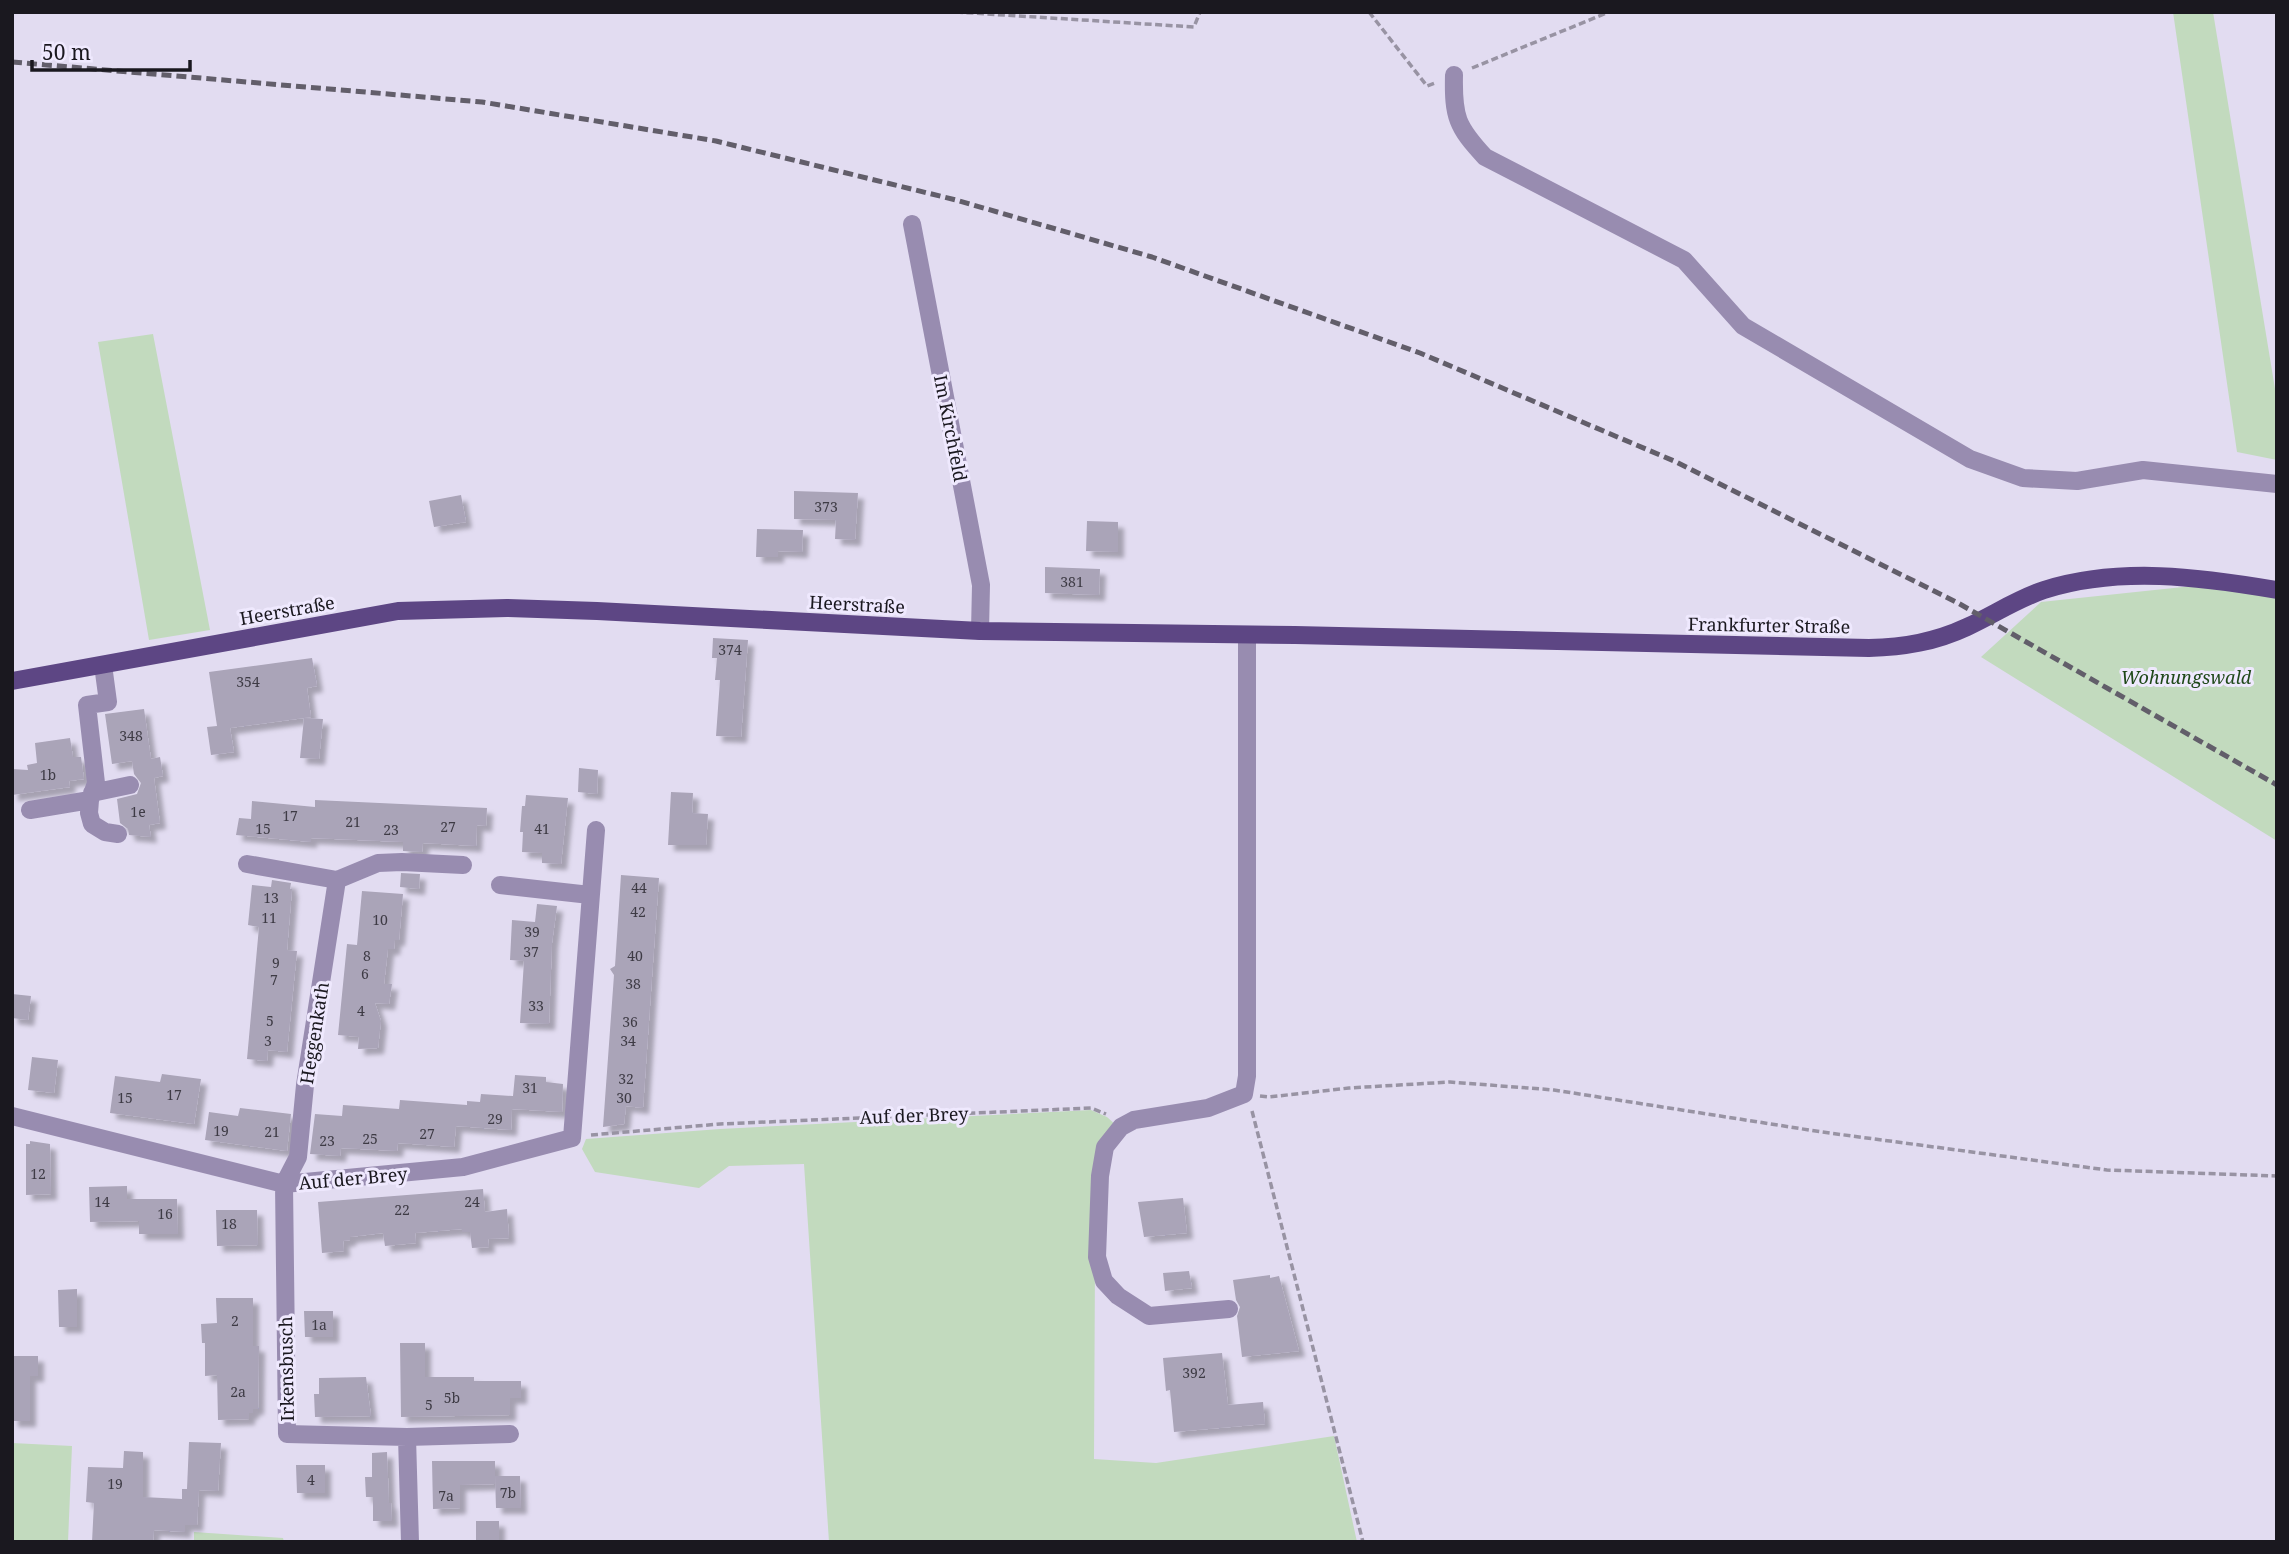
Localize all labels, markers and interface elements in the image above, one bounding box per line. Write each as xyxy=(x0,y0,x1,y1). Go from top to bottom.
scale bar xyxy=(32,28,189,72)
text: 50 m xyxy=(42,38,91,66)
street label: Im Kirchfeld xyxy=(929,373,973,483)
house number: 373 xyxy=(814,497,838,516)
house number: 381 xyxy=(1060,572,1084,591)
street label: Heerstraße xyxy=(238,590,336,630)
street label: Heerstraße xyxy=(808,590,906,618)
street label: Frankfurter Straße xyxy=(1688,612,1850,638)
house number: 374 xyxy=(718,640,742,659)
park label: Wohnungswald xyxy=(2121,665,2252,689)
house number: 354 xyxy=(236,672,260,691)
house number: 348 xyxy=(119,726,143,745)
house number: 1b xyxy=(40,765,56,784)
house number: 1e xyxy=(130,802,146,821)
house number: 17 xyxy=(282,806,298,825)
house number: 21 xyxy=(345,812,361,831)
house number: 27 xyxy=(440,817,456,836)
house number: 15 xyxy=(255,819,271,838)
house number: 41 xyxy=(534,819,550,838)
house number: 23 xyxy=(383,820,399,839)
house number: 44 xyxy=(631,878,647,897)
house number: 13 xyxy=(263,888,279,907)
house number: 42 xyxy=(630,902,646,921)
house number: 11 xyxy=(261,908,277,927)
house number: 10 xyxy=(372,910,388,929)
house number: 39 xyxy=(524,922,540,941)
house number: 37 xyxy=(523,942,539,961)
house number: 8 xyxy=(363,946,371,965)
house number: 40 xyxy=(627,946,643,965)
house number: 9 xyxy=(272,953,280,972)
house number: 6 xyxy=(361,964,369,983)
house number: 7 xyxy=(270,970,278,989)
house number: 38 xyxy=(625,974,641,993)
street label: Heggenkath xyxy=(294,980,334,1086)
house number: 33 xyxy=(528,996,544,1015)
house number: 4 xyxy=(357,1001,365,1020)
house number: 5 xyxy=(266,1011,274,1030)
house number: 36 xyxy=(622,1012,638,1031)
house number: 3 xyxy=(264,1031,272,1050)
house number: 34 xyxy=(620,1031,636,1050)
house number: 32 xyxy=(618,1069,634,1088)
house number: 31 xyxy=(522,1078,538,1097)
house number: 17 xyxy=(166,1085,182,1104)
house number: 15 xyxy=(117,1088,133,1107)
house number: 30 xyxy=(616,1088,632,1107)
street label: Auf der Brey xyxy=(859,1101,970,1129)
house number: 29 xyxy=(487,1109,503,1128)
house number: 19 xyxy=(213,1121,229,1140)
house number: 21 xyxy=(264,1122,280,1141)
house number: 27 xyxy=(419,1124,435,1143)
house number: 25 xyxy=(362,1129,378,1148)
house number: 23 xyxy=(319,1131,335,1150)
street label: Auf der Brey xyxy=(298,1161,409,1195)
house number: 12 xyxy=(30,1164,46,1183)
house number: 14 xyxy=(94,1192,110,1211)
house number: 24 xyxy=(464,1192,480,1211)
house number: 22 xyxy=(394,1200,410,1219)
house number: 16 xyxy=(157,1204,173,1223)
house number: 18 xyxy=(221,1214,237,1233)
house number: 2 xyxy=(231,1311,239,1330)
house number: 1a xyxy=(311,1315,327,1334)
street label: Irkensbusch xyxy=(273,1316,299,1422)
house number: 392 xyxy=(1182,1363,1206,1382)
house number: 2a xyxy=(230,1382,246,1401)
house number: 5b xyxy=(444,1388,460,1407)
house number: 5 xyxy=(425,1395,433,1414)
house number: 4 xyxy=(307,1470,315,1489)
house number: 19 xyxy=(107,1474,123,1493)
house number: 7b xyxy=(500,1483,516,1502)
house number: 7a xyxy=(438,1486,454,1505)

